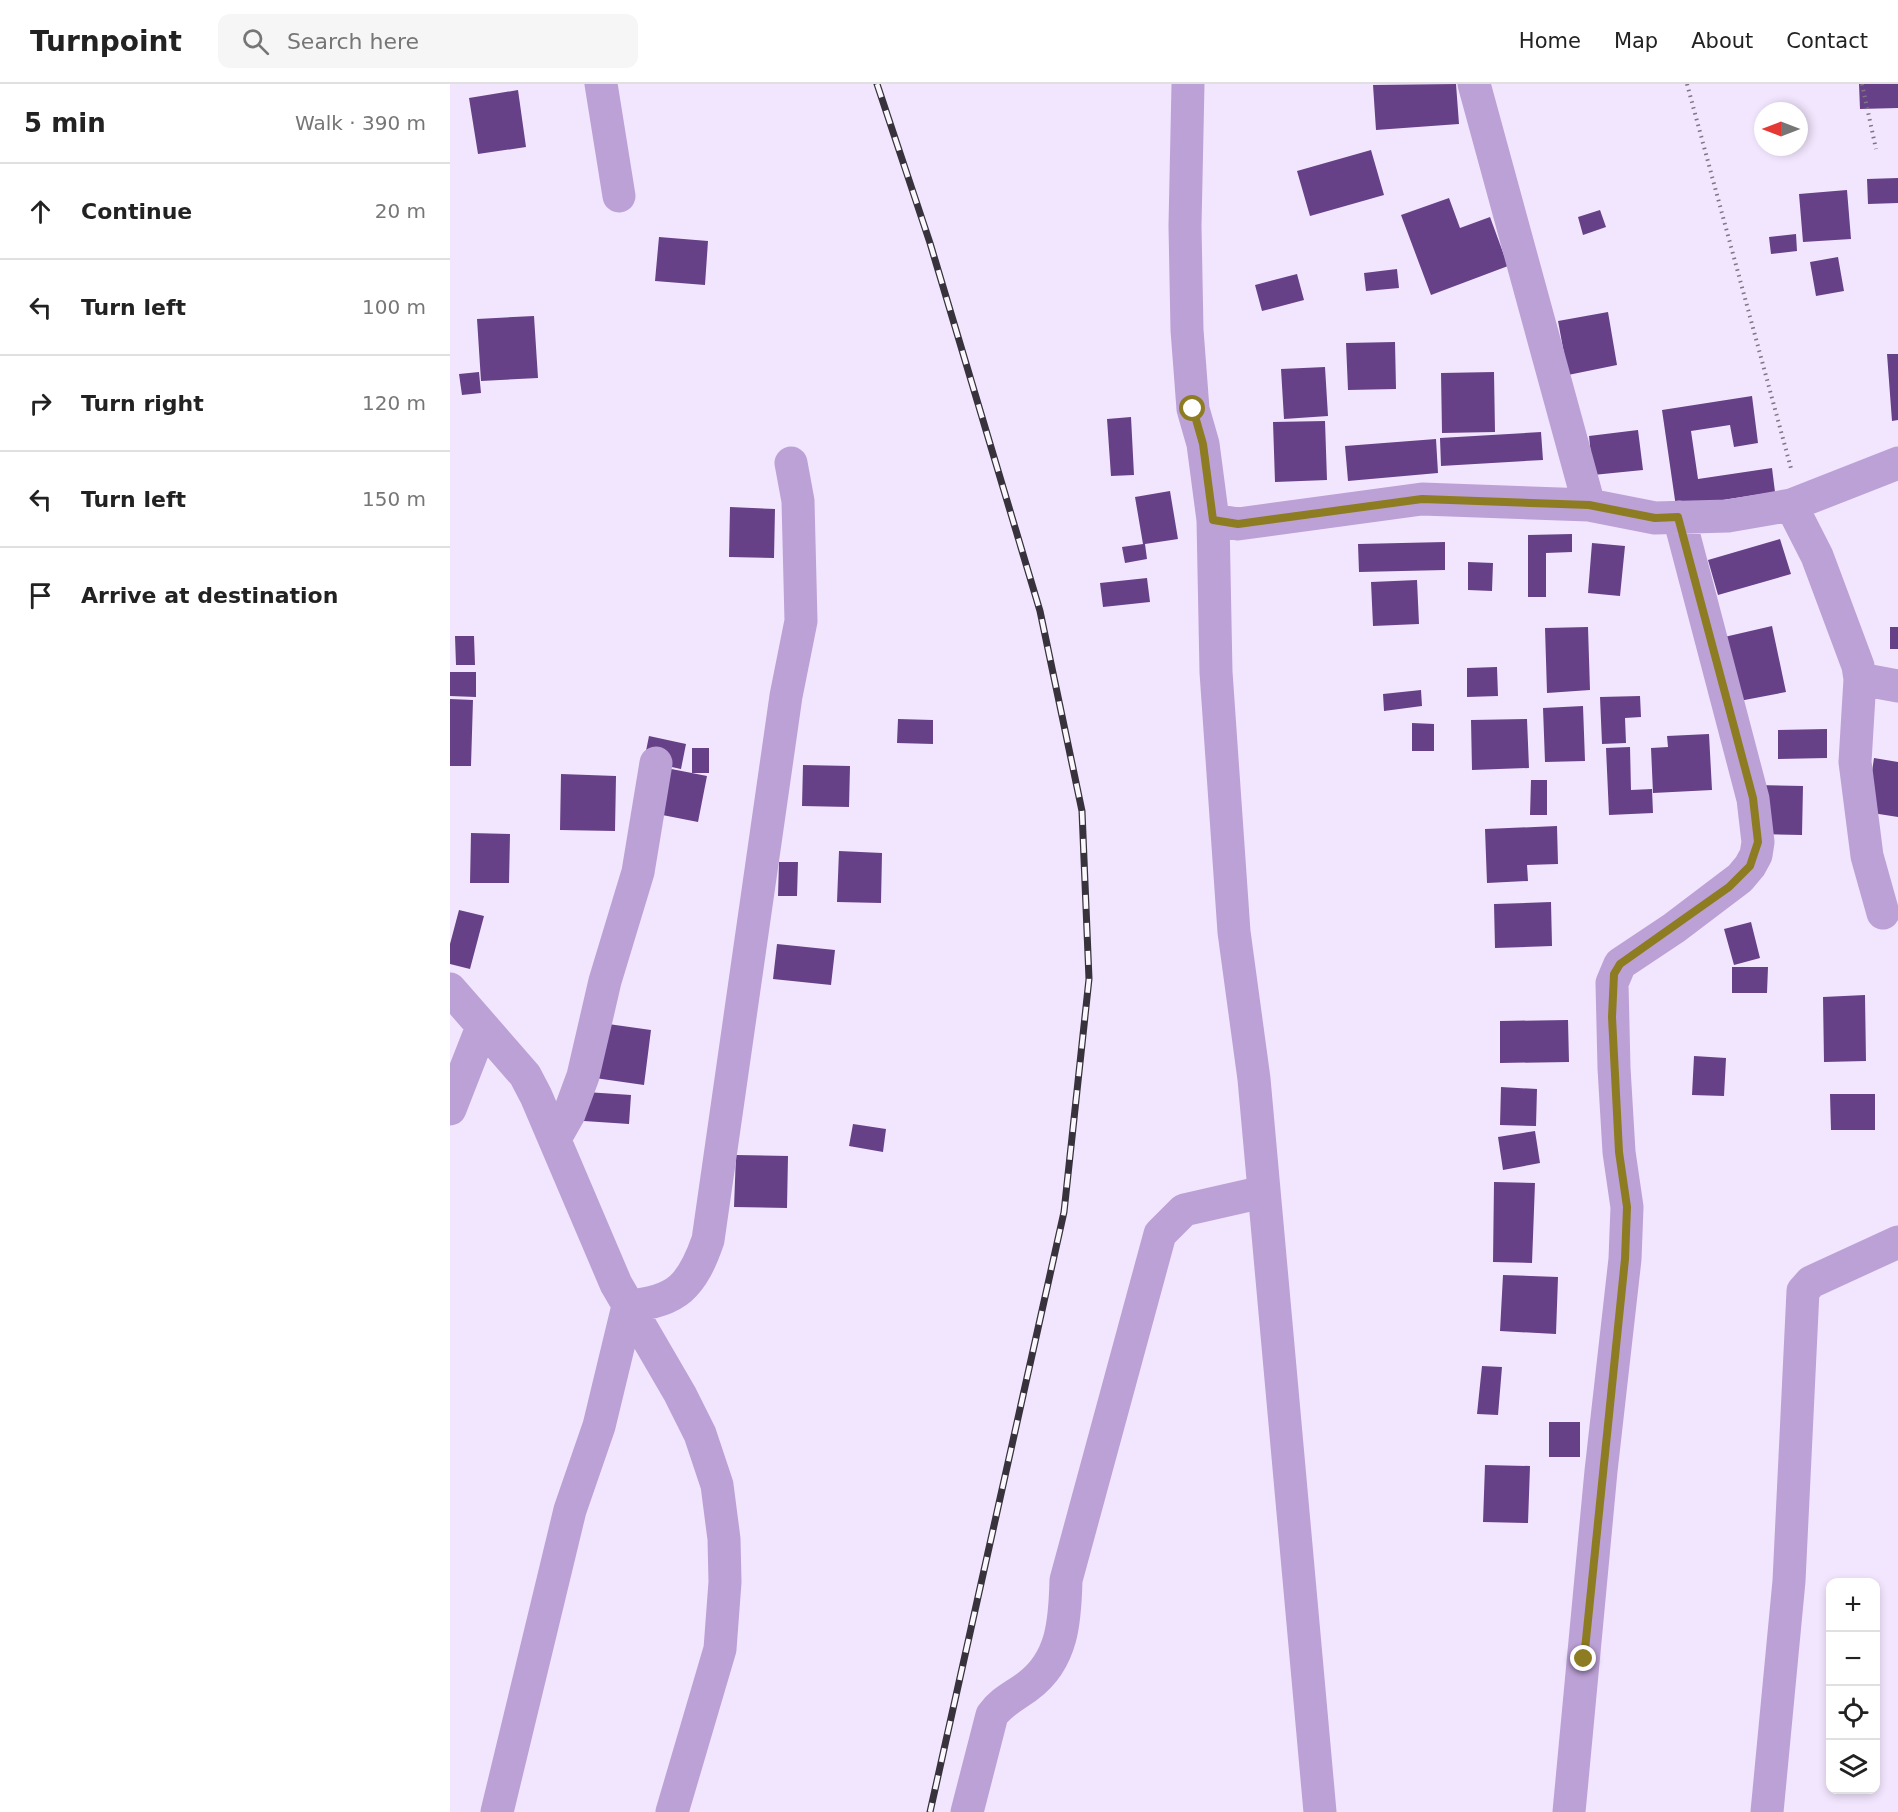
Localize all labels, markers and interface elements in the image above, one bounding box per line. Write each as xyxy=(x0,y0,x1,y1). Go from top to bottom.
search box xyxy=(218,14,638,68)
text: Turnpoint xyxy=(30,25,182,58)
icon: search xyxy=(239,25,272,58)
text: Search here xyxy=(287,29,419,54)
text: Home xyxy=(1519,29,1581,53)
text: Map xyxy=(1614,29,1658,53)
text: About xyxy=(1691,29,1753,53)
text: Contact xyxy=(1786,29,1868,53)
north arrow xyxy=(1754,102,1808,156)
text: 5 min xyxy=(24,108,106,138)
text: Walk · 390 m xyxy=(295,111,426,135)
icon: ahead xyxy=(24,195,57,228)
text: Continue xyxy=(81,199,192,224)
text: 20 m xyxy=(375,199,426,223)
icon: left xyxy=(24,291,57,324)
text: Turn left xyxy=(81,295,186,320)
text: 100 m xyxy=(362,295,426,319)
icon: right xyxy=(24,387,57,420)
text: Turn right xyxy=(81,391,204,416)
text: 120 m xyxy=(362,391,426,415)
route start xyxy=(1179,395,1205,421)
icon: left xyxy=(24,483,57,516)
text: Turn left xyxy=(81,487,186,512)
text: 150 m xyxy=(362,487,426,511)
icon: arrive xyxy=(24,579,57,612)
text: Arrive at destination xyxy=(81,583,338,608)
map controls xyxy=(1826,1578,1880,1794)
button: + xyxy=(1826,1578,1880,1632)
button: − xyxy=(1826,1632,1880,1686)
route end xyxy=(1570,1645,1596,1671)
button: locate xyxy=(1826,1686,1880,1740)
button: layers xyxy=(1826,1740,1880,1794)

